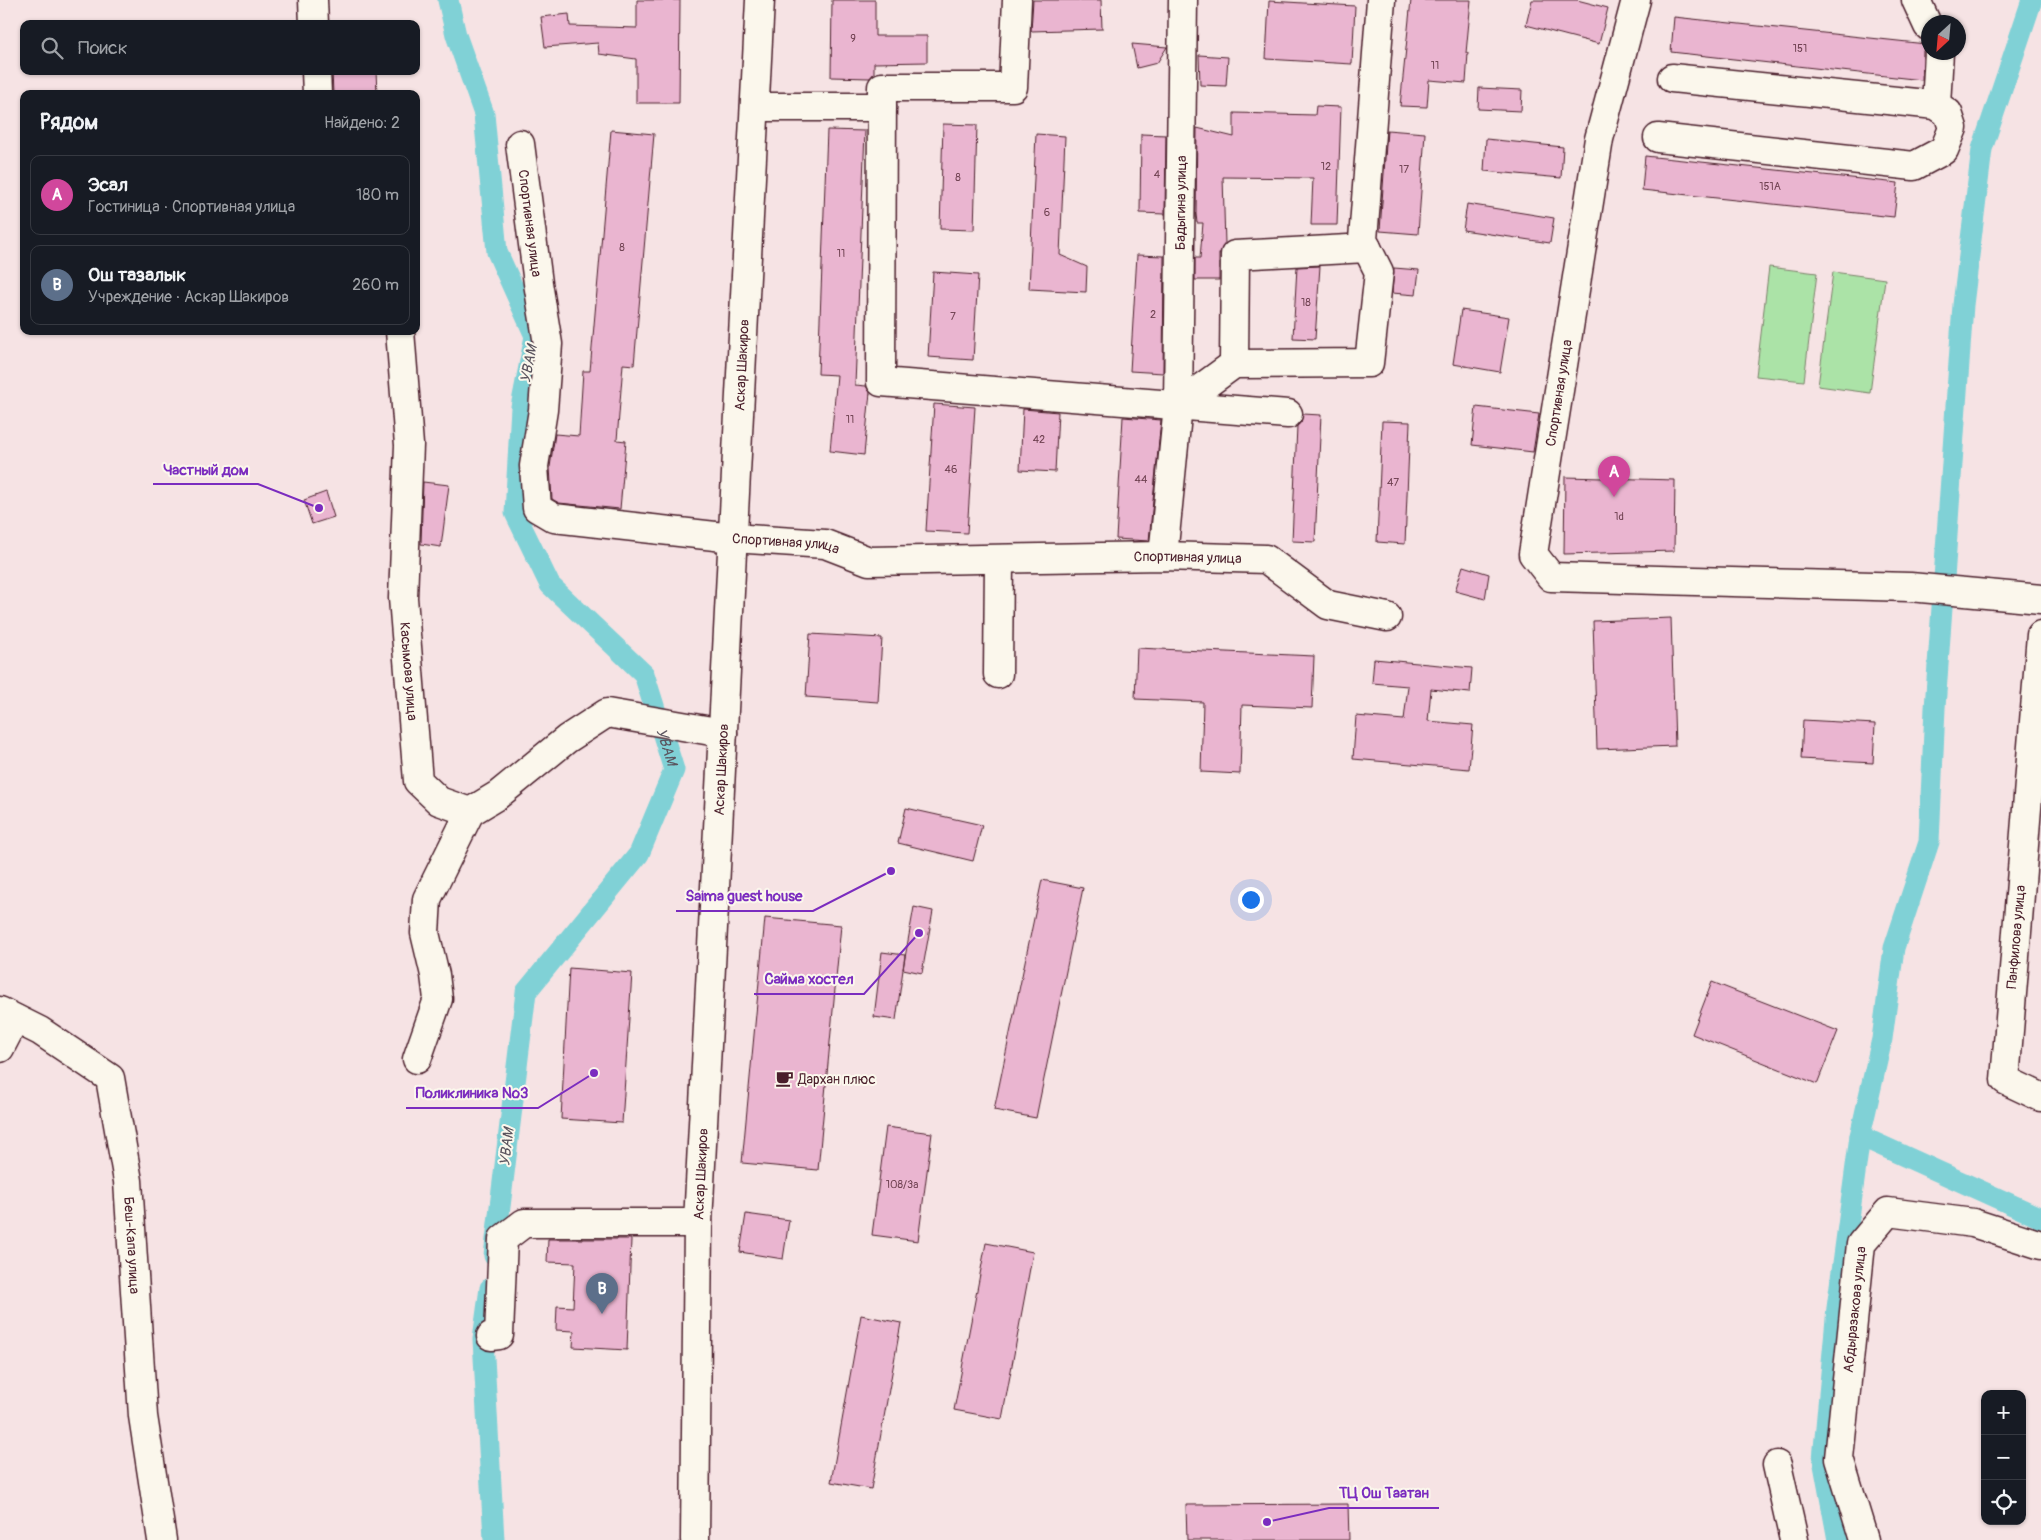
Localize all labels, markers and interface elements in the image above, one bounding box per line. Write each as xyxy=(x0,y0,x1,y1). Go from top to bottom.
north arrow xyxy=(1921,15,1966,60)
search box xyxy=(20,20,420,75)
house number: 9 xyxy=(850,32,856,45)
icon: search xyxy=(38,34,66,62)
text: Поиск xyxy=(78,36,128,60)
house number: 151 xyxy=(1793,42,1807,55)
house number: 11 xyxy=(1431,59,1439,72)
text: Рядом xyxy=(40,109,98,136)
text: Найдено: 2 xyxy=(324,113,400,133)
street label: Бадыгина улица xyxy=(1171,155,1190,250)
house number: 12 xyxy=(1321,160,1331,173)
house number: 17 xyxy=(1399,163,1409,176)
house number: 4 xyxy=(1154,168,1161,181)
street label: Спортивная улица xyxy=(515,169,546,278)
house number: 8 xyxy=(955,171,961,184)
text: Эсал xyxy=(88,173,128,197)
house number: 151А xyxy=(1759,180,1781,193)
text: A xyxy=(52,185,62,205)
text: 180 m xyxy=(356,185,399,205)
text: Гостиница · Спортивная улица xyxy=(88,197,295,217)
house number: 6 xyxy=(1044,206,1050,219)
house number: 8 xyxy=(619,241,625,254)
house number: 11 xyxy=(837,247,845,260)
text: Ош тазалык xyxy=(88,263,186,287)
text: B xyxy=(52,275,62,295)
text: 260 m xyxy=(352,275,399,295)
text: Учреждение · Аскар Шакиров xyxy=(88,287,289,307)
house number: 18 xyxy=(1301,296,1311,309)
house number: 2 xyxy=(1150,308,1156,321)
house number: 7 xyxy=(950,310,956,323)
street label: Аскар Шакиров xyxy=(731,319,752,412)
street label: Спортивная улица xyxy=(1542,338,1576,448)
water label: УВАМ xyxy=(516,341,542,384)
house number: 11 xyxy=(846,413,854,426)
house number: 42 xyxy=(1033,433,1045,446)
callout: Частный дом xyxy=(153,454,258,484)
pin: A xyxy=(1598,456,1630,497)
text: Частный дом xyxy=(163,461,249,480)
house number: 46 xyxy=(945,463,957,476)
house number: 44 xyxy=(1135,473,1148,486)
house number: 47 xyxy=(1387,476,1399,489)
house number: 1d xyxy=(1614,510,1624,523)
street label: Спортивная улица xyxy=(732,529,842,557)
street label: Спортивная улица xyxy=(1134,547,1242,567)
street label: Касымова улица xyxy=(396,621,422,721)
street label: Аскар Шакиров xyxy=(710,723,732,816)
water label: УВАМ xyxy=(652,726,682,770)
callout: Saima guest house xyxy=(676,881,813,911)
street label: Панфилова улица xyxy=(2003,884,2029,990)
text: Saima guest house xyxy=(686,887,803,906)
your location xyxy=(1238,887,1264,913)
callout: Сайма хостел xyxy=(754,964,864,994)
text: Сайма хостел xyxy=(764,970,854,989)
cafe icon: Дархан плюс xyxy=(774,1069,794,1089)
place label: Дархан плюс xyxy=(797,1071,876,1088)
callout: Поликлиника №3 xyxy=(406,1078,538,1108)
text: Поликлиника №3 xyxy=(416,1084,528,1103)
water label: УВАМ xyxy=(495,1125,519,1167)
street label: Аскар Шакиров xyxy=(690,1128,711,1220)
house number: 108/3а xyxy=(886,1178,918,1191)
street label: Беш-Капа улица xyxy=(121,1196,144,1294)
street label: Абдыразакова улица xyxy=(1839,1245,1869,1374)
pin: B xyxy=(586,1273,618,1314)
map controls xyxy=(1981,1390,2026,1525)
button: + xyxy=(1981,1390,2026,1435)
button: − xyxy=(1981,1435,2026,1480)
callout: ТЦ Ош Таатан xyxy=(1329,1478,1439,1508)
button: locate xyxy=(1981,1480,2026,1525)
text: ТЦ Ош Таатан xyxy=(1338,1484,1429,1503)

